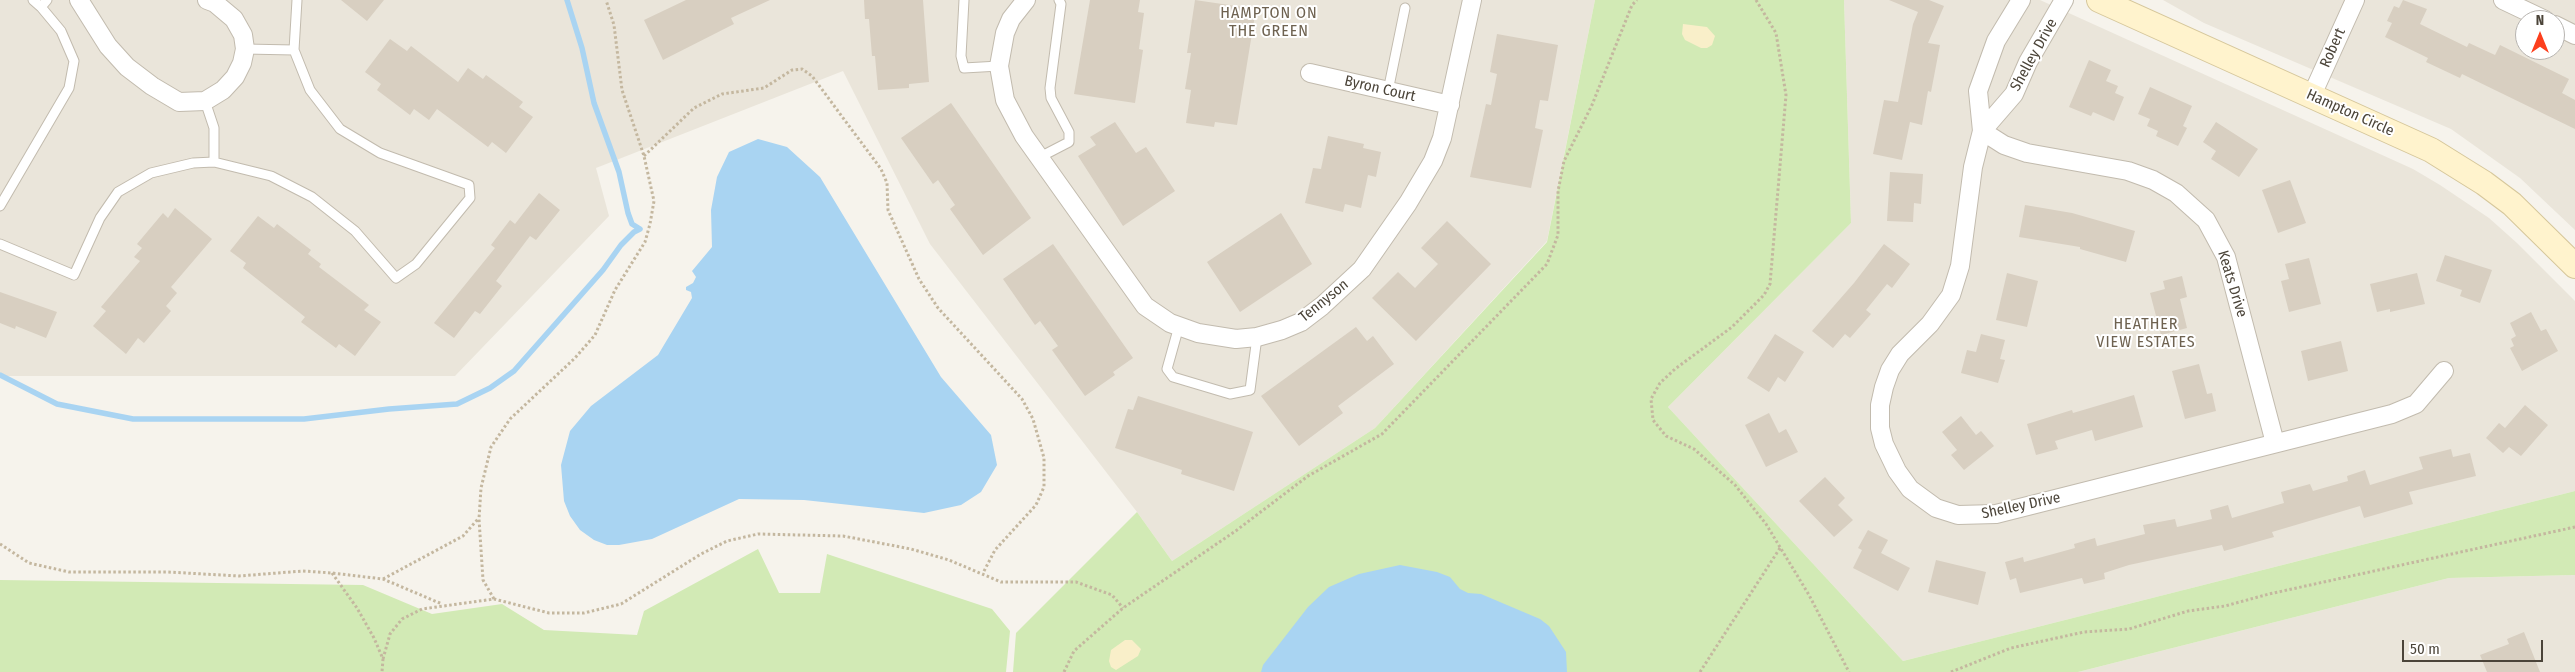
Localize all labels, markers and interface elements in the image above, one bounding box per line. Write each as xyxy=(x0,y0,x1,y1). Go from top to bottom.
district label: HAMPTON ON THE GREEN xyxy=(1219,4,1319,42)
north arrow xyxy=(2515,10,2565,60)
text: N xyxy=(2536,12,2544,29)
street label: Shelley Drive xyxy=(2007,16,2061,94)
street label: Robert xyxy=(2316,25,2350,71)
street label: Byron Court xyxy=(1343,72,1417,106)
street label: Hampton Circle xyxy=(2303,86,2397,140)
street label: Keats Drive xyxy=(2213,248,2251,320)
street label: Tennyson xyxy=(1296,276,1352,326)
district label: HEATHER VIEW ESTATES xyxy=(2095,315,2197,353)
street label: Shelley Drive xyxy=(1980,489,2062,523)
scale bar xyxy=(2405,630,2546,662)
text: 50 m xyxy=(2410,640,2440,658)

